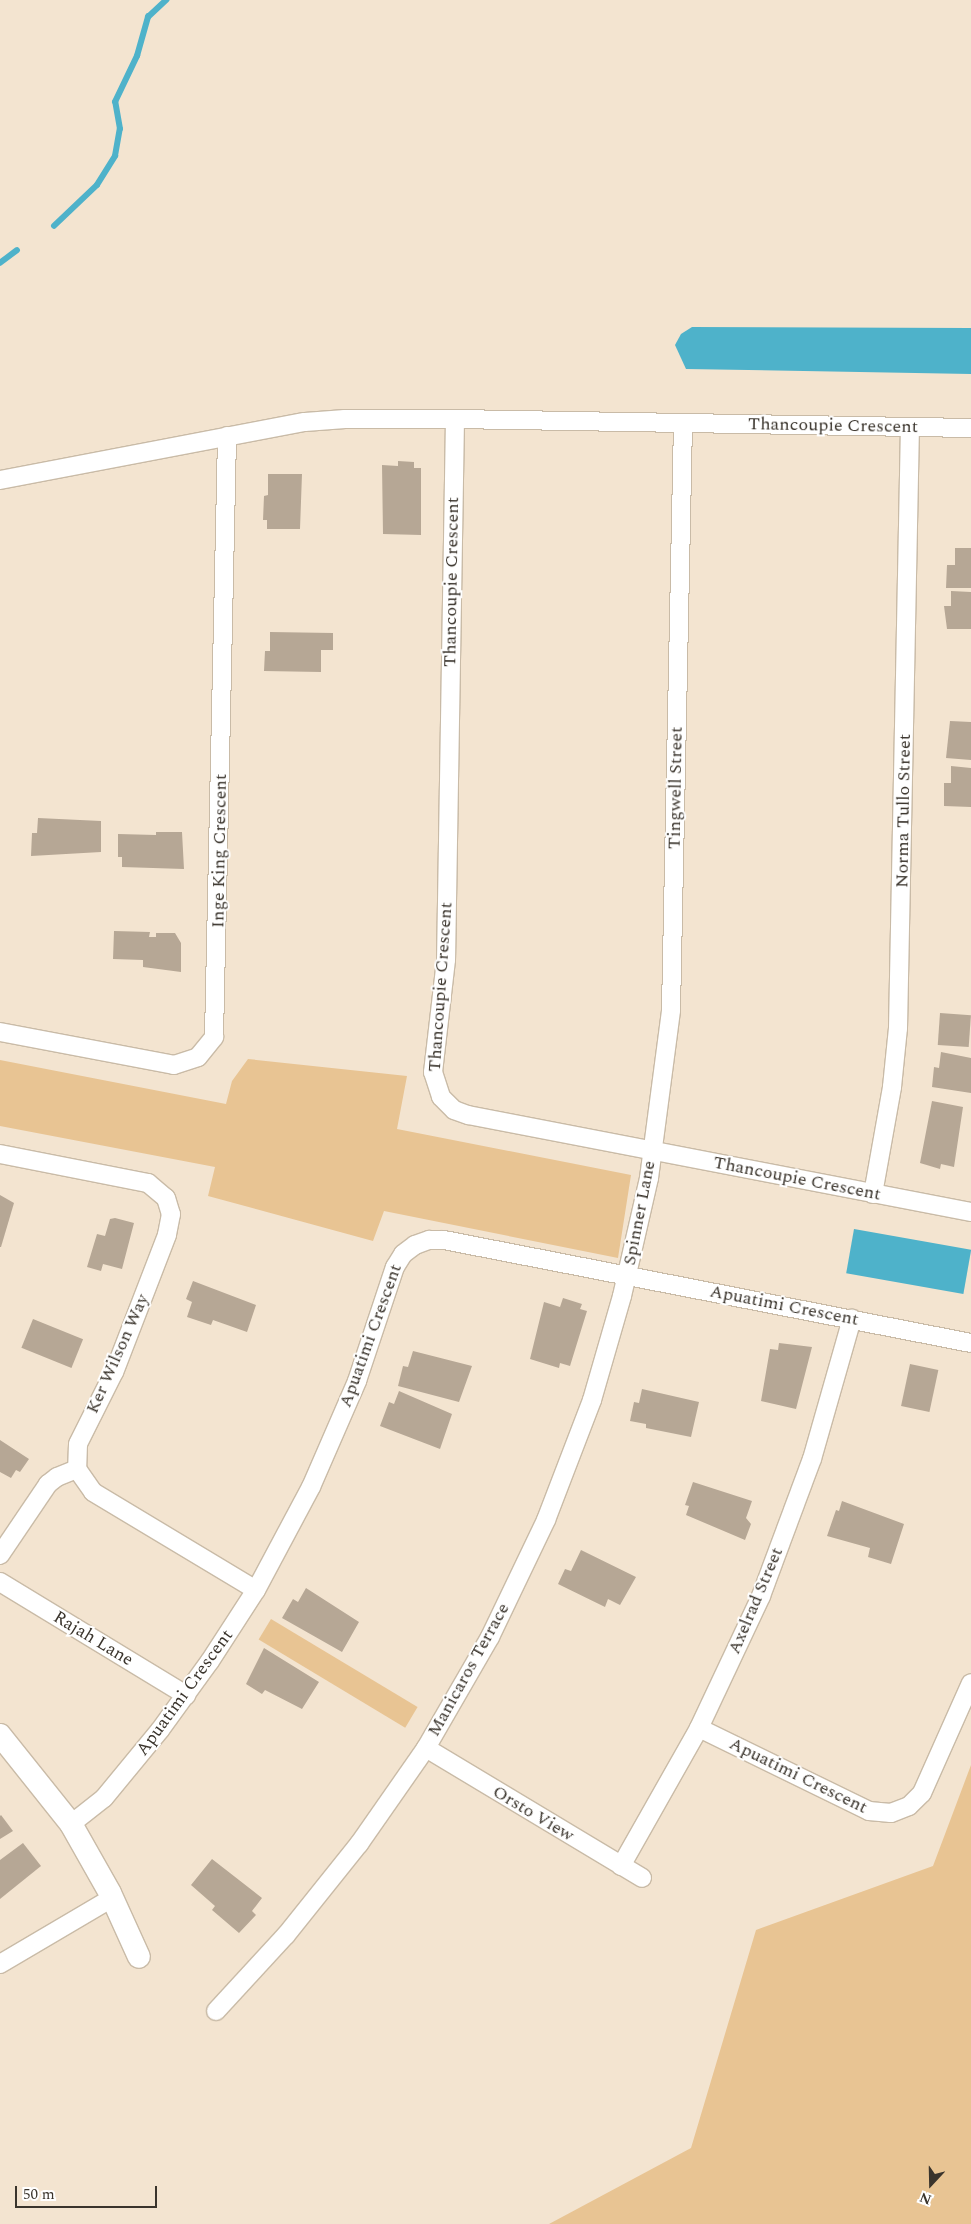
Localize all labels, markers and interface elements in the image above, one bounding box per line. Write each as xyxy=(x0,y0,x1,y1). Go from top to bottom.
street label: Thancoupie Crescent xyxy=(748,414,918,438)
street label: Thancoupie Crescent xyxy=(440,497,464,667)
street label: Tingwell Street xyxy=(664,727,688,849)
street label: Norma Tullo Street xyxy=(892,734,916,888)
street label: Inge King Crescent xyxy=(208,774,232,928)
street label: Thancoupie Crescent xyxy=(424,901,458,1073)
street label: Thancoupie Crescent xyxy=(711,1152,883,1206)
street label: Spinner Lane xyxy=(619,1159,661,1267)
street label: Apuatimi Crescent xyxy=(335,1261,407,1411)
street label: Apuatimi Crescent xyxy=(708,1281,860,1331)
street label: Ker Wilson Way xyxy=(82,1291,154,1417)
street label: Axelrad Street xyxy=(724,1544,788,1658)
street label: Manicaros Terrace xyxy=(423,1600,515,1740)
street label: Rajah Lane xyxy=(49,1607,137,1671)
street label: Apuatimi Crescent xyxy=(132,1626,238,1760)
street label: Apuatimi Crescent xyxy=(725,1733,871,1819)
street label: Orsto View xyxy=(488,1781,578,1847)
north arrow xyxy=(906,2159,956,2209)
scale bar xyxy=(18,2176,160,2208)
text: 50 m xyxy=(23,2183,55,2206)
text: N xyxy=(916,2187,935,2210)

